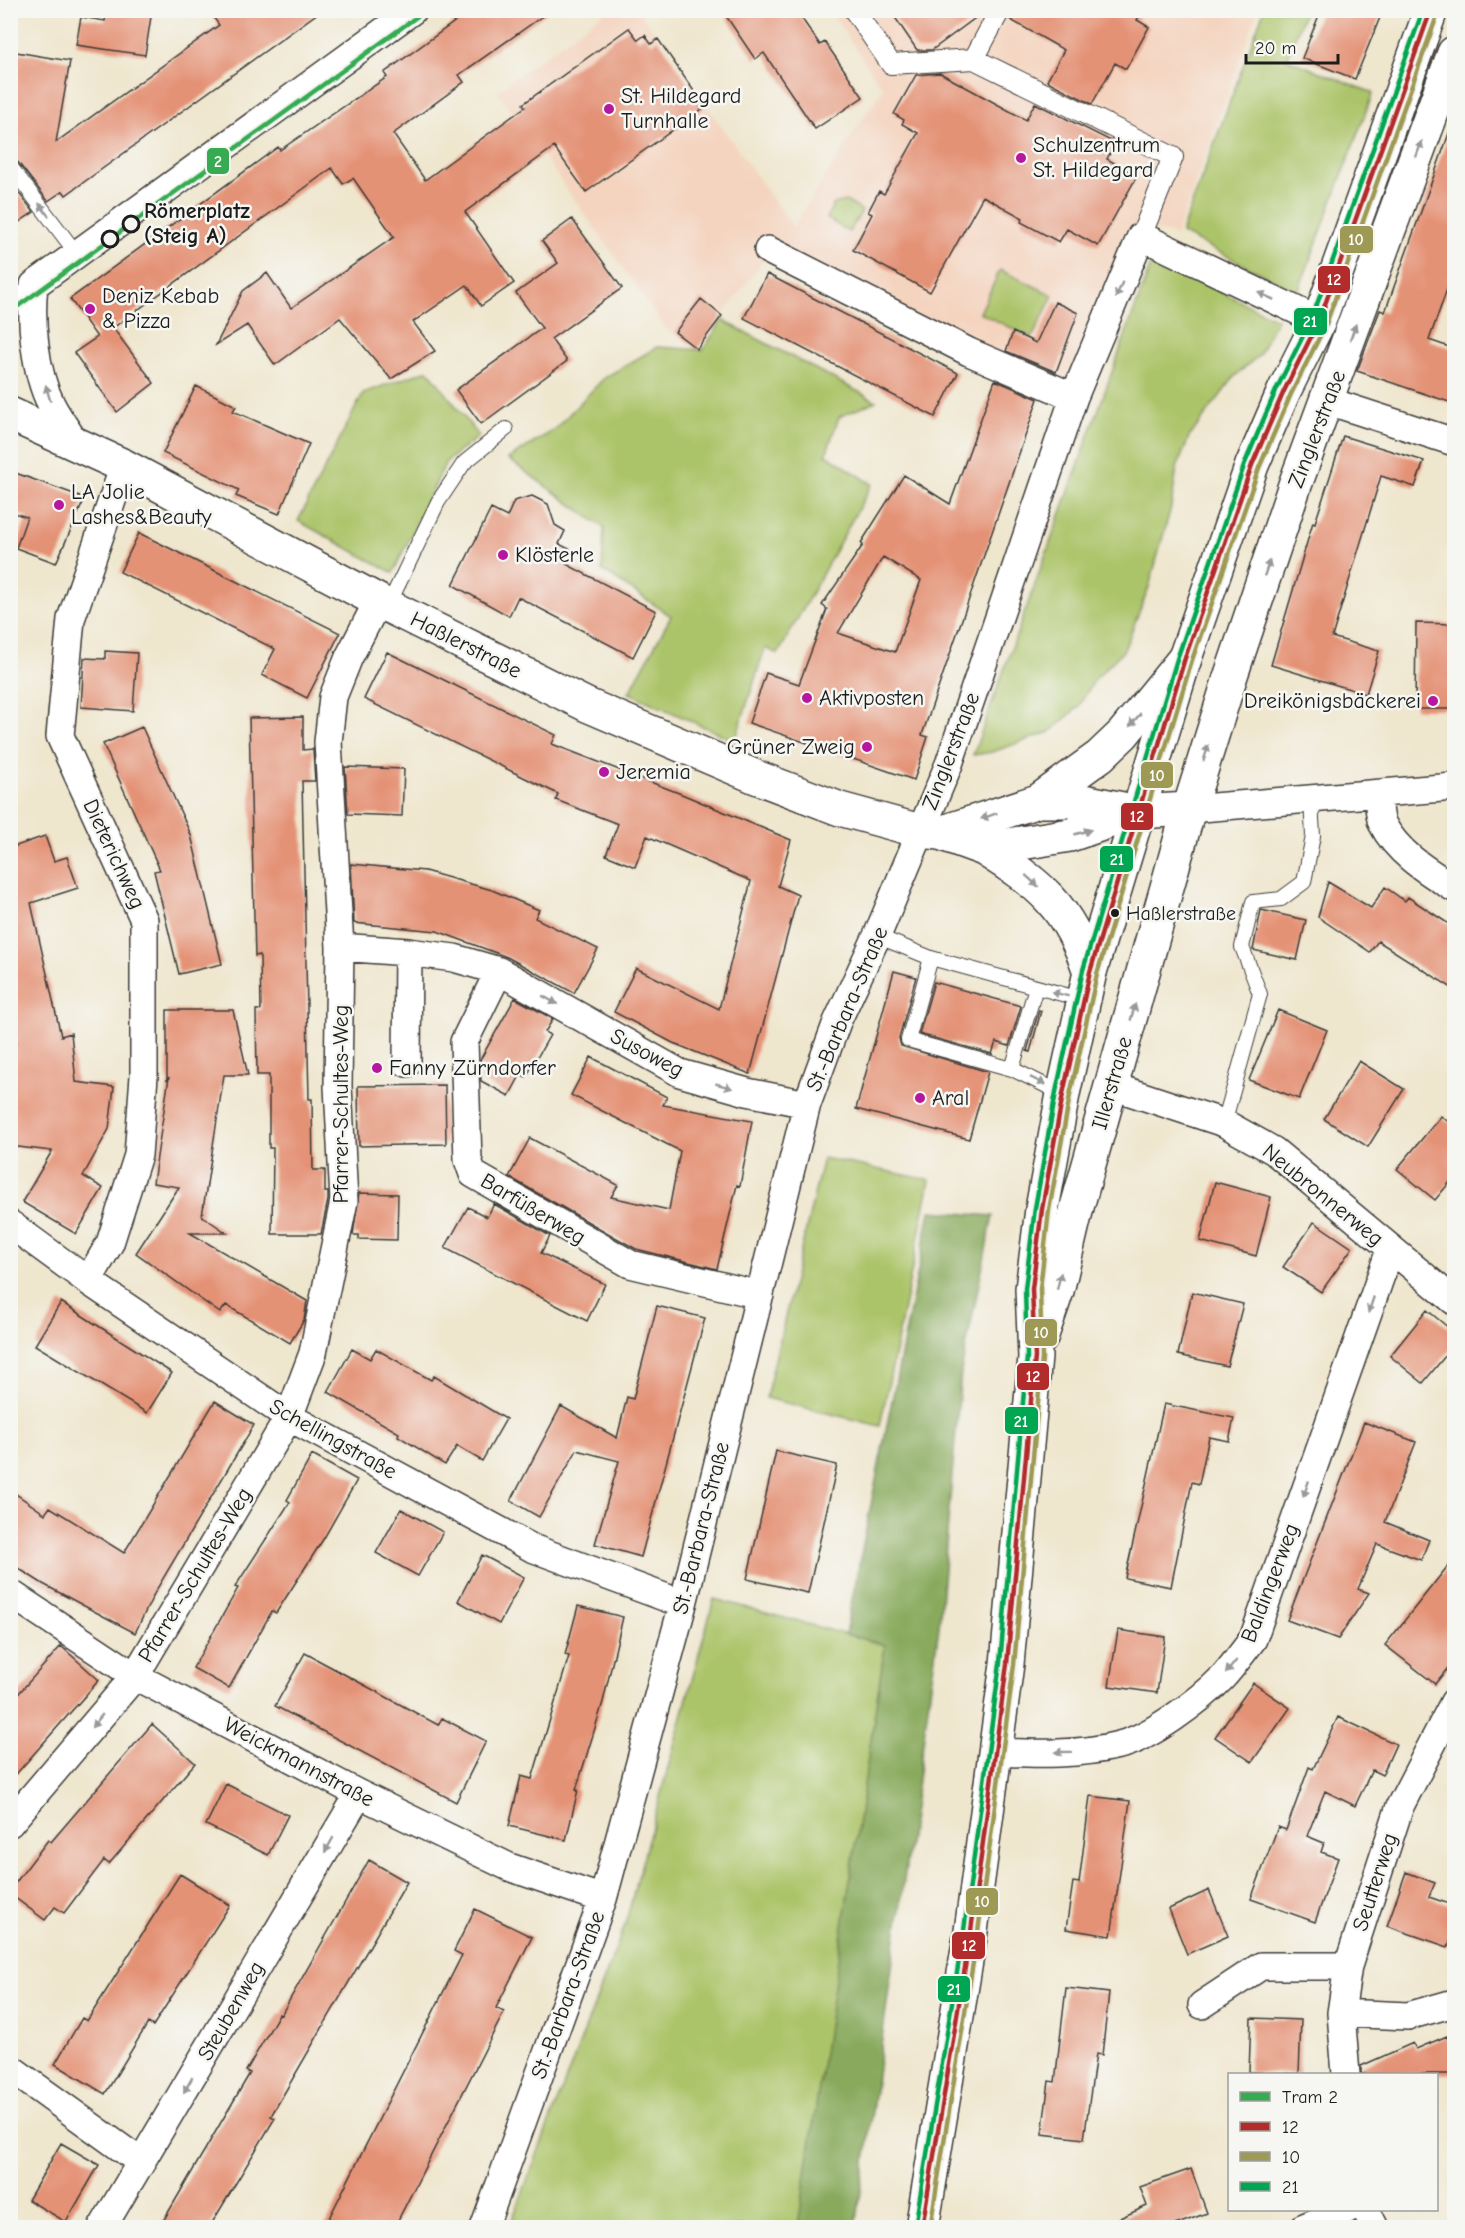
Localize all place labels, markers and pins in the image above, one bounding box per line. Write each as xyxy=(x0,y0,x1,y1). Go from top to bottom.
place label: St. Hildegard Turnhalle xyxy=(621,83,741,134)
marker: St. Hildegard Turnhalle xyxy=(602,102,616,116)
place label: Schulzentrum St. Hildegard xyxy=(1033,132,1160,183)
marker: Schulzentrum St. Hildegard xyxy=(1014,151,1028,165)
place label: Römerplatz (Steig A) xyxy=(144,198,250,249)
marker: Römerplatz (Steig A) xyxy=(122,215,140,233)
unlabelled marker xyxy=(101,230,119,248)
place label: Deniz Kebab & Pizza xyxy=(102,283,219,334)
marker: Deniz Kebab & Pizza xyxy=(83,302,97,316)
place label: LA Jolie Lashes&Beauty xyxy=(71,479,212,530)
marker: LA Jolie Lashes&Beauty xyxy=(52,498,66,512)
place label: Klösterle xyxy=(515,542,594,568)
marker: Klösterle xyxy=(496,548,510,562)
place label: Aktivposten xyxy=(819,685,924,711)
place label: Dreikönigsbäckerei xyxy=(1244,688,1421,714)
marker: Aktivposten xyxy=(800,691,814,705)
marker: Dreikönigsbäckerei xyxy=(1426,694,1440,708)
place label: Grüner Zweig xyxy=(727,734,855,760)
marker: Grüner Zweig xyxy=(860,740,874,754)
place label: Jeremia xyxy=(616,759,691,785)
marker: Jeremia xyxy=(597,765,611,779)
place label: Haßlerstraße xyxy=(1126,902,1236,925)
marker: Haßlerstraße xyxy=(1109,907,1121,919)
place label: Fanny Zürndorfer xyxy=(389,1055,556,1081)
marker: Fanny Zürndorfer xyxy=(370,1061,384,1075)
place label: Aral xyxy=(932,1085,969,1111)
marker: Aral xyxy=(913,1091,927,1105)

